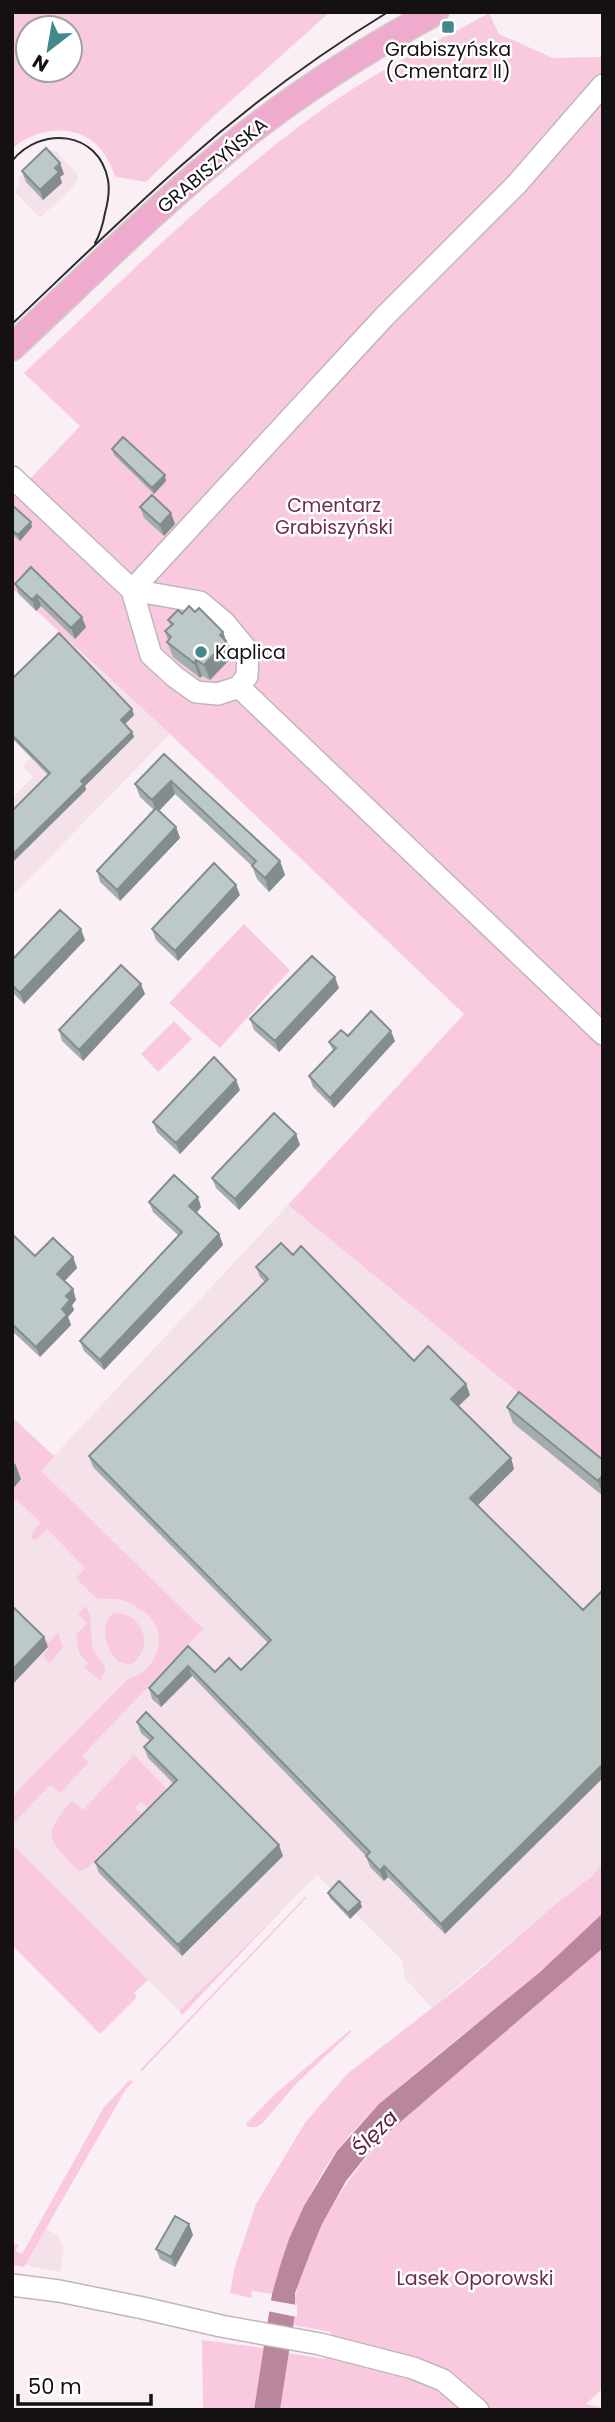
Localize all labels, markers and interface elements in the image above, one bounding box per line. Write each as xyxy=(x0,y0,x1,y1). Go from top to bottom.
north arrow xyxy=(14,14,84,84)
marker: Grabiszyńska (Cmentarz II) xyxy=(440,19,456,35)
place label: Grabiszyńska (Cmentarz II) xyxy=(385,36,511,85)
text: N xyxy=(27,48,54,78)
street label: GRABISZYŃSKA xyxy=(151,111,274,220)
park label: Cmentarz Grabiszyński xyxy=(275,492,393,541)
place label: Kaplica xyxy=(215,639,286,666)
marker: Kaplica xyxy=(193,644,209,660)
water label: Ślęza xyxy=(345,2103,404,2162)
park label: Lasek Oporowski xyxy=(397,2265,553,2292)
scale bar xyxy=(18,2362,150,2406)
text: 50 m xyxy=(28,2372,82,2401)

